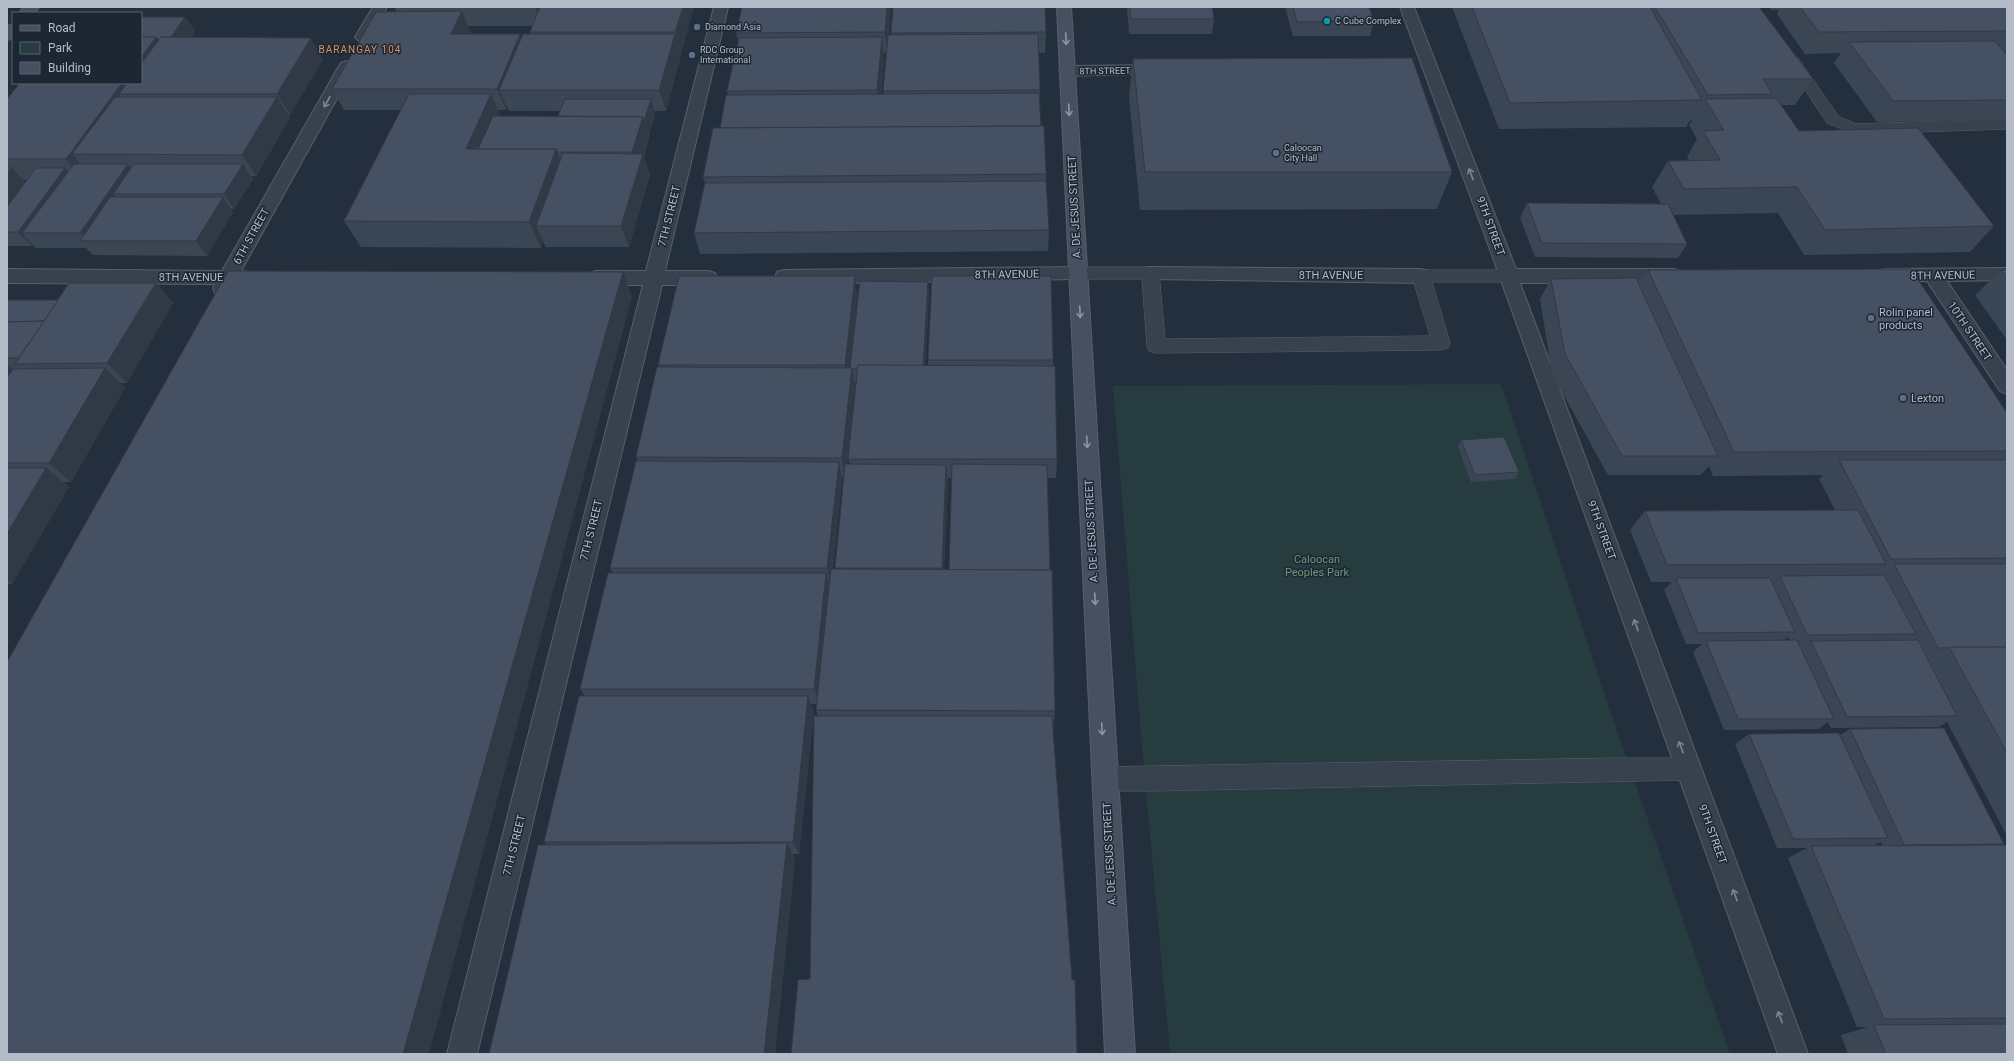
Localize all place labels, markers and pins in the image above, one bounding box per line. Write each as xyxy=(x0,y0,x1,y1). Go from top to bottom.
marker: C Cube Complex xyxy=(1322,16,1332,26)
place label: C Cube Complex xyxy=(1335,16,1402,26)
marker: Diamond Asia xyxy=(692,22,702,32)
place label: Diamond Asia xyxy=(705,22,761,32)
place label: RDC Group International xyxy=(700,45,750,65)
marker: RDC Group International xyxy=(687,50,697,60)
place label: Caloocan City Hall xyxy=(1284,143,1322,163)
marker: Caloocan City Hall xyxy=(1271,148,1281,158)
place label: Rolin panel products xyxy=(1879,306,1933,332)
marker: Rolin panel products xyxy=(1866,313,1876,323)
place label: Lexton xyxy=(1911,392,1944,405)
marker: Lexton xyxy=(1898,393,1908,403)

